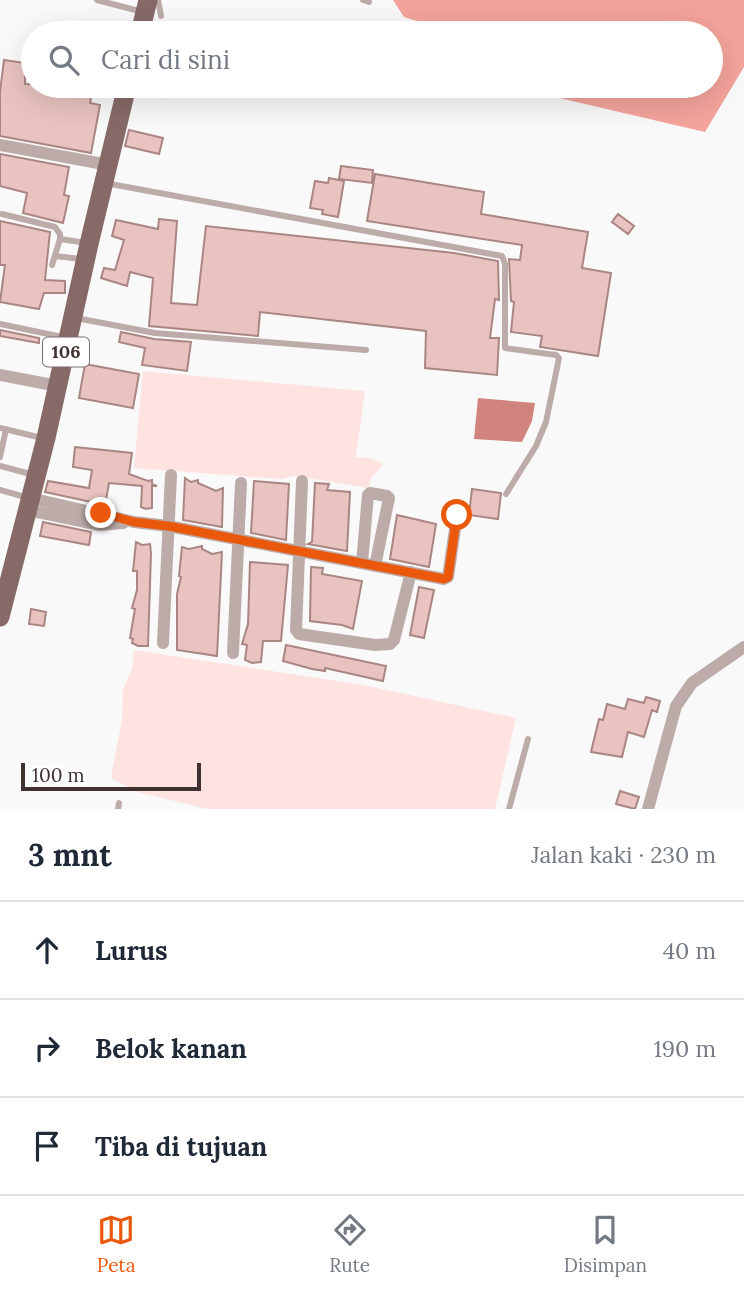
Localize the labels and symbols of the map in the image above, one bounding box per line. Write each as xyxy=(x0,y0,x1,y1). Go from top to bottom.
road number: 106 xyxy=(43,338,89,366)
route end xyxy=(85,497,116,528)
route start xyxy=(441,499,472,530)
scale bar xyxy=(21,760,201,792)

